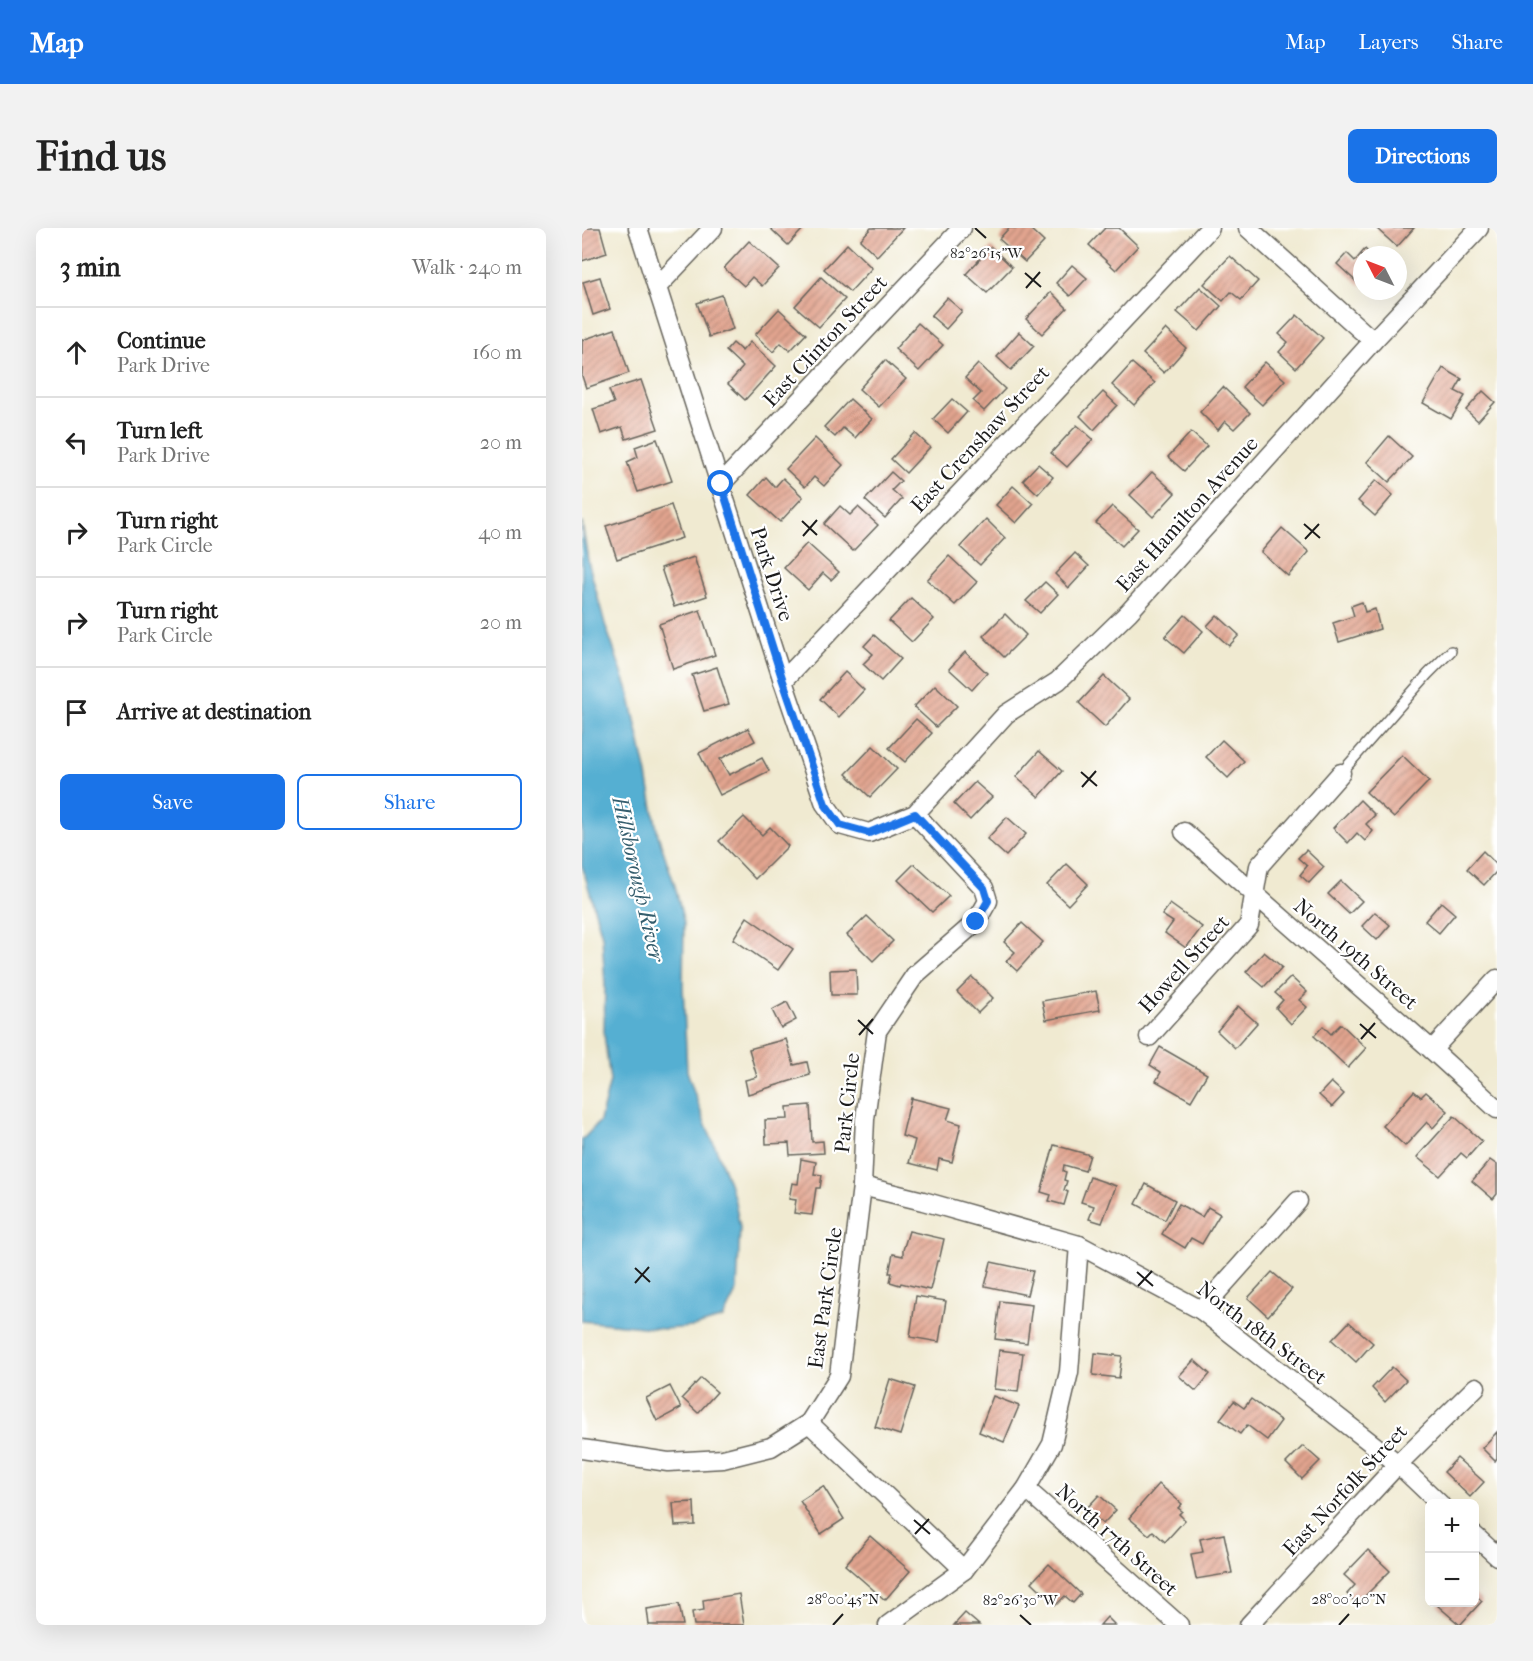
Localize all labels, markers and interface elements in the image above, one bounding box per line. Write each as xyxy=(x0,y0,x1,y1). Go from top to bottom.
text: Map xyxy=(30,26,84,59)
text: Map xyxy=(1285,30,1326,54)
text: Layers xyxy=(1359,30,1418,54)
text: Share xyxy=(1451,30,1503,54)
button: Directions xyxy=(1348,129,1497,183)
text: Find us xyxy=(36,132,166,181)
text: 82°26'15"W xyxy=(950,244,1023,262)
north arrow xyxy=(1353,246,1407,300)
text: 3 min xyxy=(60,252,121,283)
text: Walk · 240 m xyxy=(412,256,522,279)
street label: East Clinton Street xyxy=(758,270,892,412)
text: Continue xyxy=(117,328,206,354)
icon: ahead xyxy=(60,336,93,369)
text: 160 m xyxy=(472,341,522,364)
text: Park Drive xyxy=(117,354,210,377)
street label: East Crenshaw Street xyxy=(906,360,1055,517)
text: Turn left xyxy=(117,418,203,444)
icon: left xyxy=(60,426,93,459)
text: 20 m xyxy=(480,431,522,454)
street label: East Hamilton Avenue xyxy=(1111,431,1263,597)
text: Park Drive xyxy=(117,444,210,467)
route start xyxy=(707,470,733,496)
text: Turn right xyxy=(117,508,218,534)
icon: right xyxy=(60,516,93,549)
text: 40 m xyxy=(478,521,522,544)
street label: Park Drive xyxy=(746,524,798,624)
text: Park Circle xyxy=(117,534,213,557)
text: Turn right xyxy=(117,598,218,624)
icon: right xyxy=(60,606,93,639)
text: 20 m xyxy=(480,611,522,634)
text: Park Circle xyxy=(117,624,213,647)
icon: arrive xyxy=(60,696,93,729)
text: Arrive at destination xyxy=(117,699,311,725)
button: Save xyxy=(60,774,285,830)
button: Share xyxy=(297,774,522,830)
water label: Hillsborough River xyxy=(606,793,670,966)
street label: North 19th Street xyxy=(1289,894,1423,1015)
route end xyxy=(962,908,988,934)
street label: Howell Street xyxy=(1134,910,1235,1018)
street label: Park Circle xyxy=(830,1052,864,1154)
street label: East Park Circle xyxy=(803,1226,847,1370)
street label: North 18th Street xyxy=(1192,1276,1332,1390)
street label: East Norfolk Street xyxy=(1278,1419,1412,1561)
street label: North 17th Street xyxy=(1051,1479,1183,1601)
map controls xyxy=(1425,1499,1479,1607)
button: + xyxy=(1425,1499,1479,1553)
button: − xyxy=(1425,1553,1479,1607)
text: 28°00'45"N xyxy=(807,1590,880,1608)
text: 28°00'40"N xyxy=(1312,1590,1387,1608)
text: 82°26'30"W xyxy=(983,1591,1059,1609)

